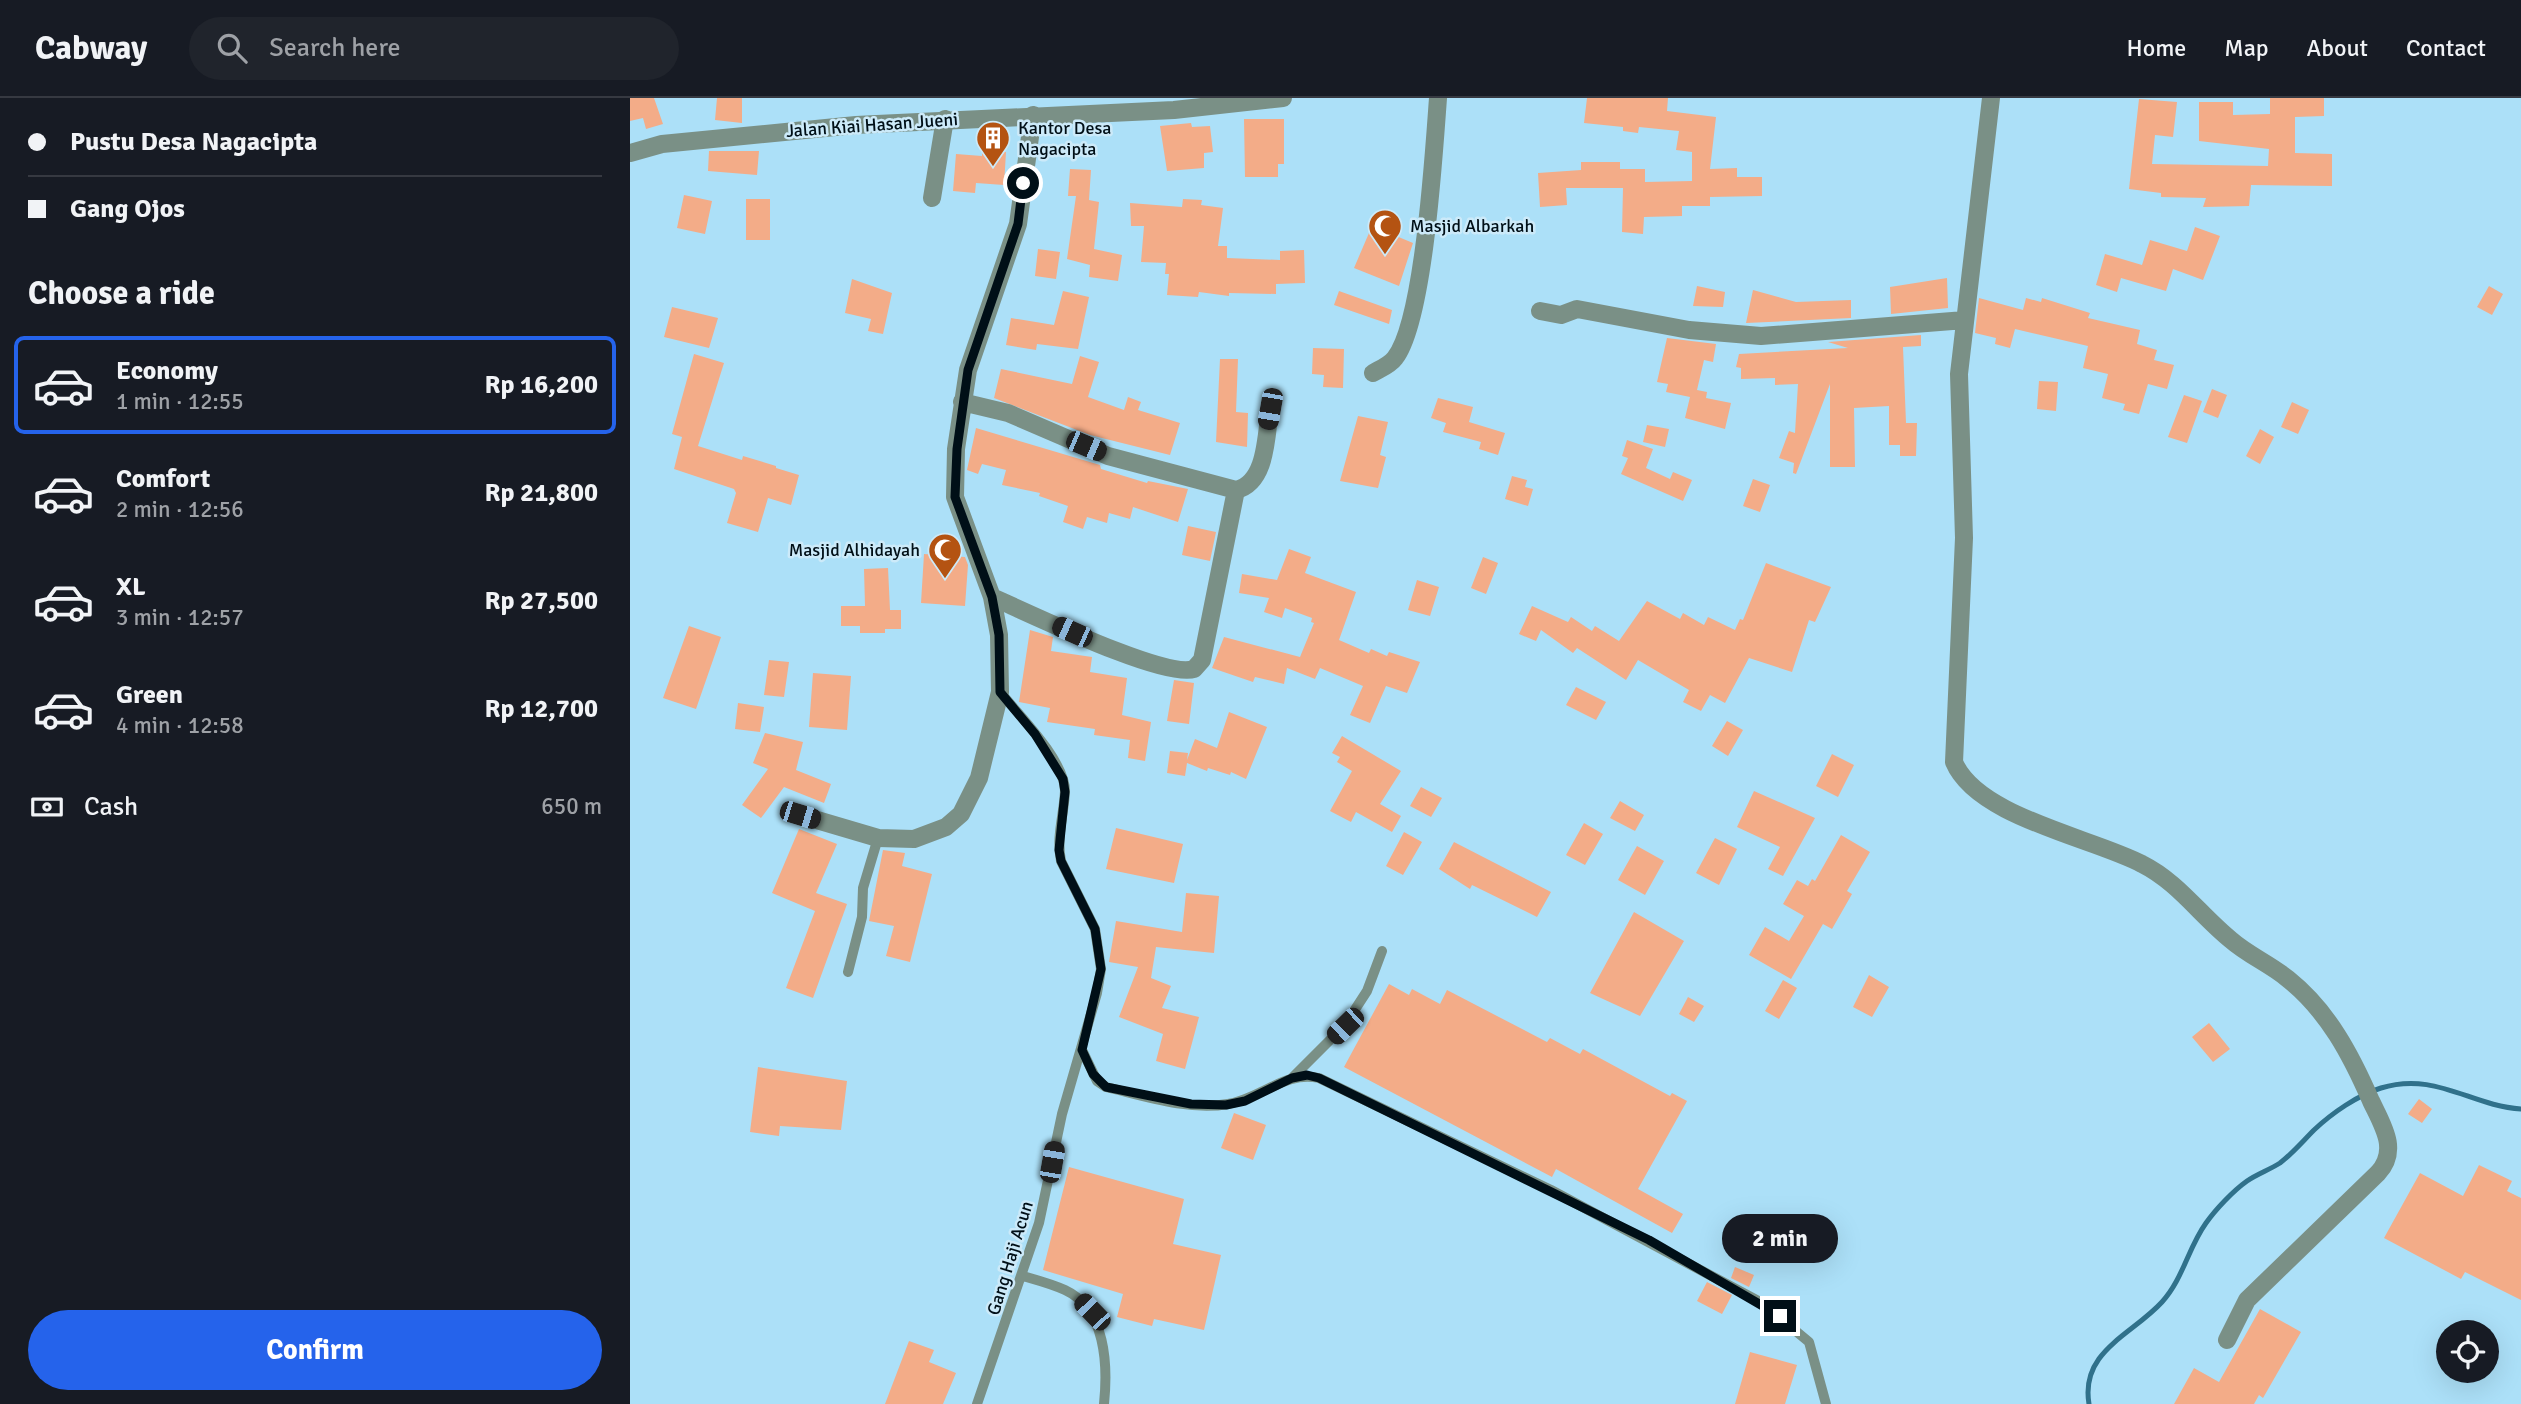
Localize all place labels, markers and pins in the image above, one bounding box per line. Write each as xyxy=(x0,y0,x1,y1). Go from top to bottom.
place label: Kantor Desa Nagacipta xyxy=(1018,117,1111,160)
building icon: Kantor Desa Nagacipta xyxy=(974,119,1012,168)
mosque icon: Masjid Albarkah xyxy=(1366,207,1404,256)
place label: Masjid Albarkah xyxy=(1410,215,1534,237)
mosque icon: Masjid Alhidayah xyxy=(926,531,964,580)
place label: Masjid Alhidayah xyxy=(789,539,920,561)

